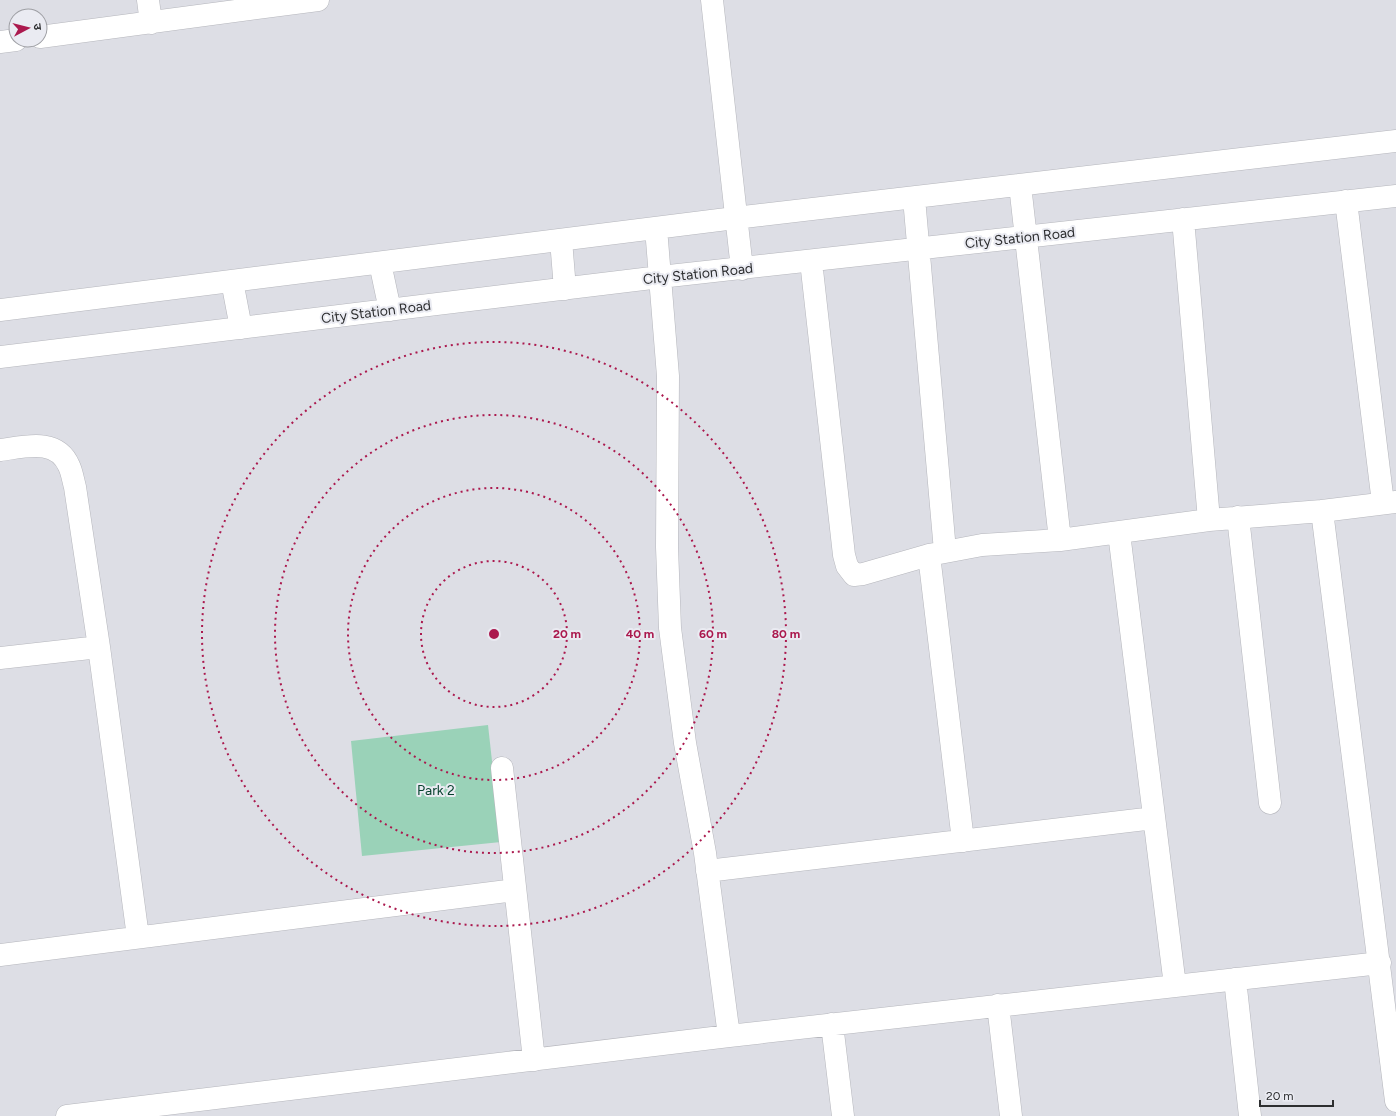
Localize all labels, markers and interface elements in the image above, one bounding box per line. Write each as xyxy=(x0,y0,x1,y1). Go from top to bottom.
north arrow xyxy=(8,8,48,48)
text: उ xyxy=(31,23,44,31)
street label: City Station Road xyxy=(964,224,1076,252)
street label: City Station Road xyxy=(642,260,754,288)
street label: City Station Road xyxy=(320,297,432,327)
centre of rings xyxy=(487,627,501,641)
text: 20 m xyxy=(553,627,581,641)
text: 40 m xyxy=(626,627,654,641)
text: 60 m xyxy=(699,627,727,641)
text: 80 m xyxy=(772,627,800,641)
park label: Park 2 xyxy=(417,782,455,799)
scale bar xyxy=(1260,1082,1333,1108)
text: 20 m xyxy=(1266,1089,1294,1103)

